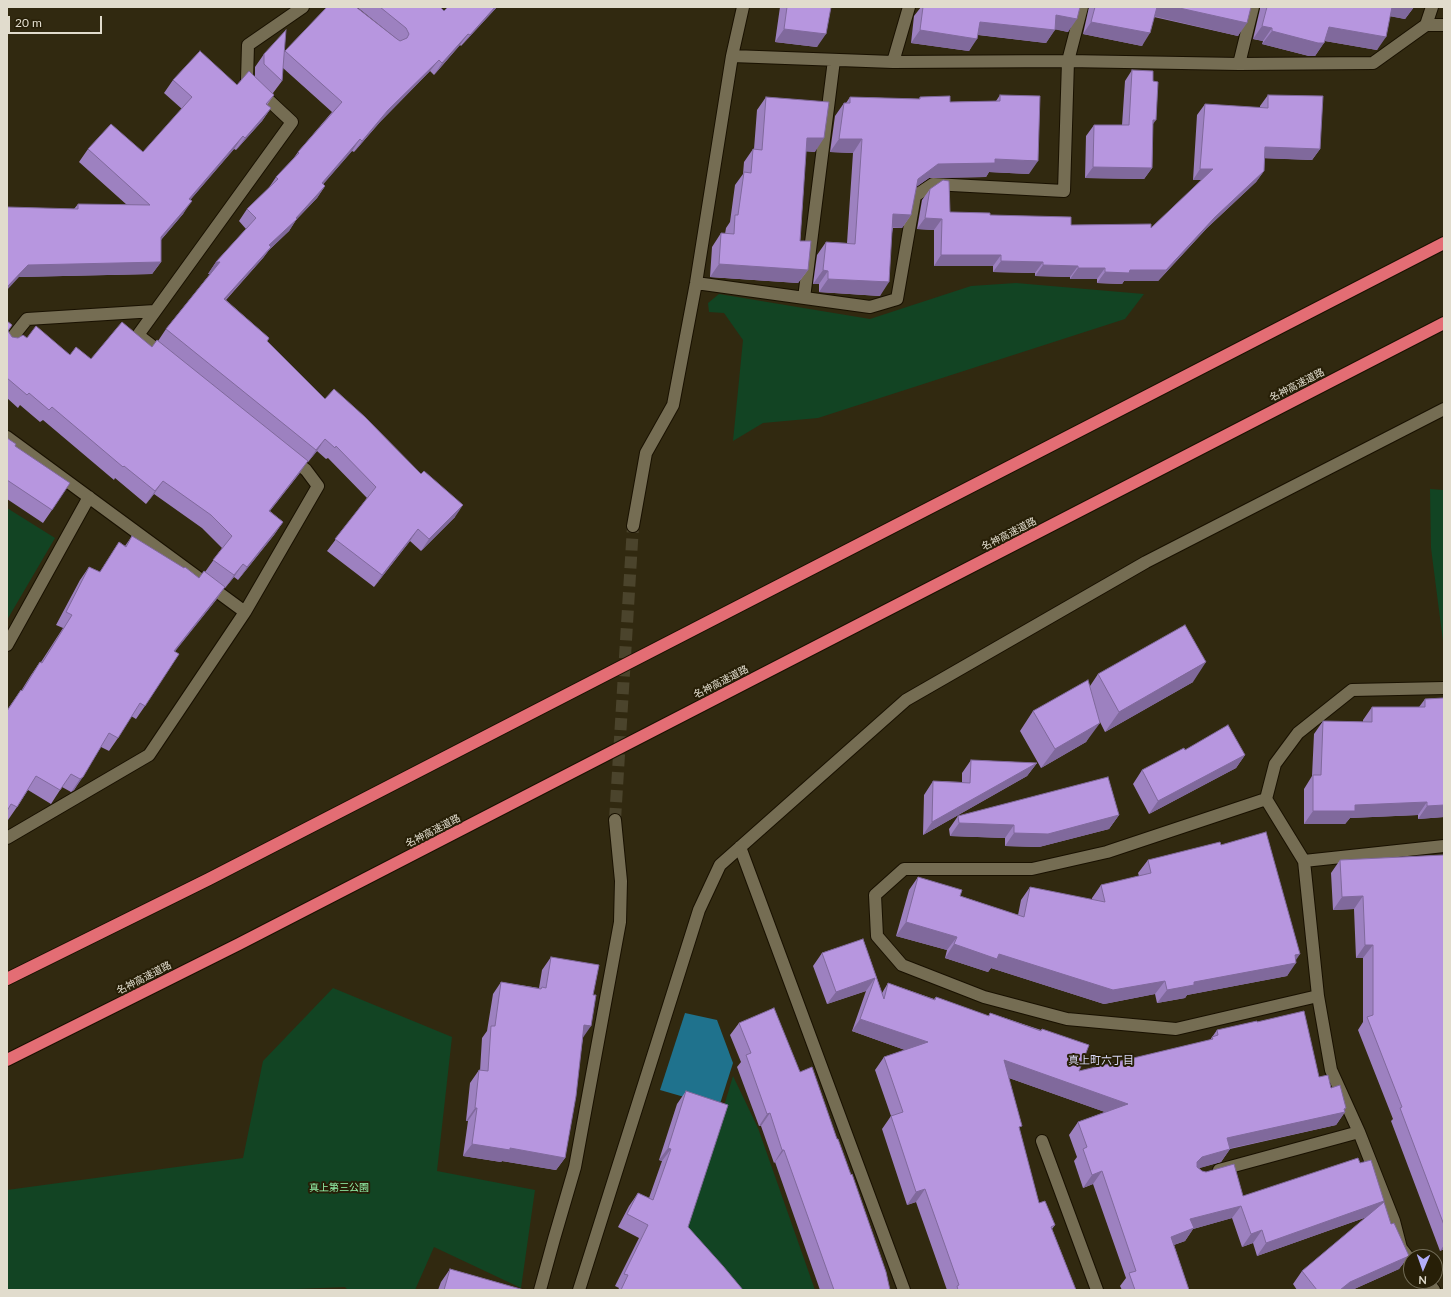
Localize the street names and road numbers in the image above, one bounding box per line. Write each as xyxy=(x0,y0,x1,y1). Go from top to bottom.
street label: 名神高速道路 xyxy=(1268,366,1326,404)
street label: 名神高速道路 xyxy=(980,515,1038,553)
street label: 名神高速道路 xyxy=(692,663,750,701)
street label: 名神高速道路 xyxy=(404,812,462,850)
street label: 名神高速道路 xyxy=(115,959,173,997)

